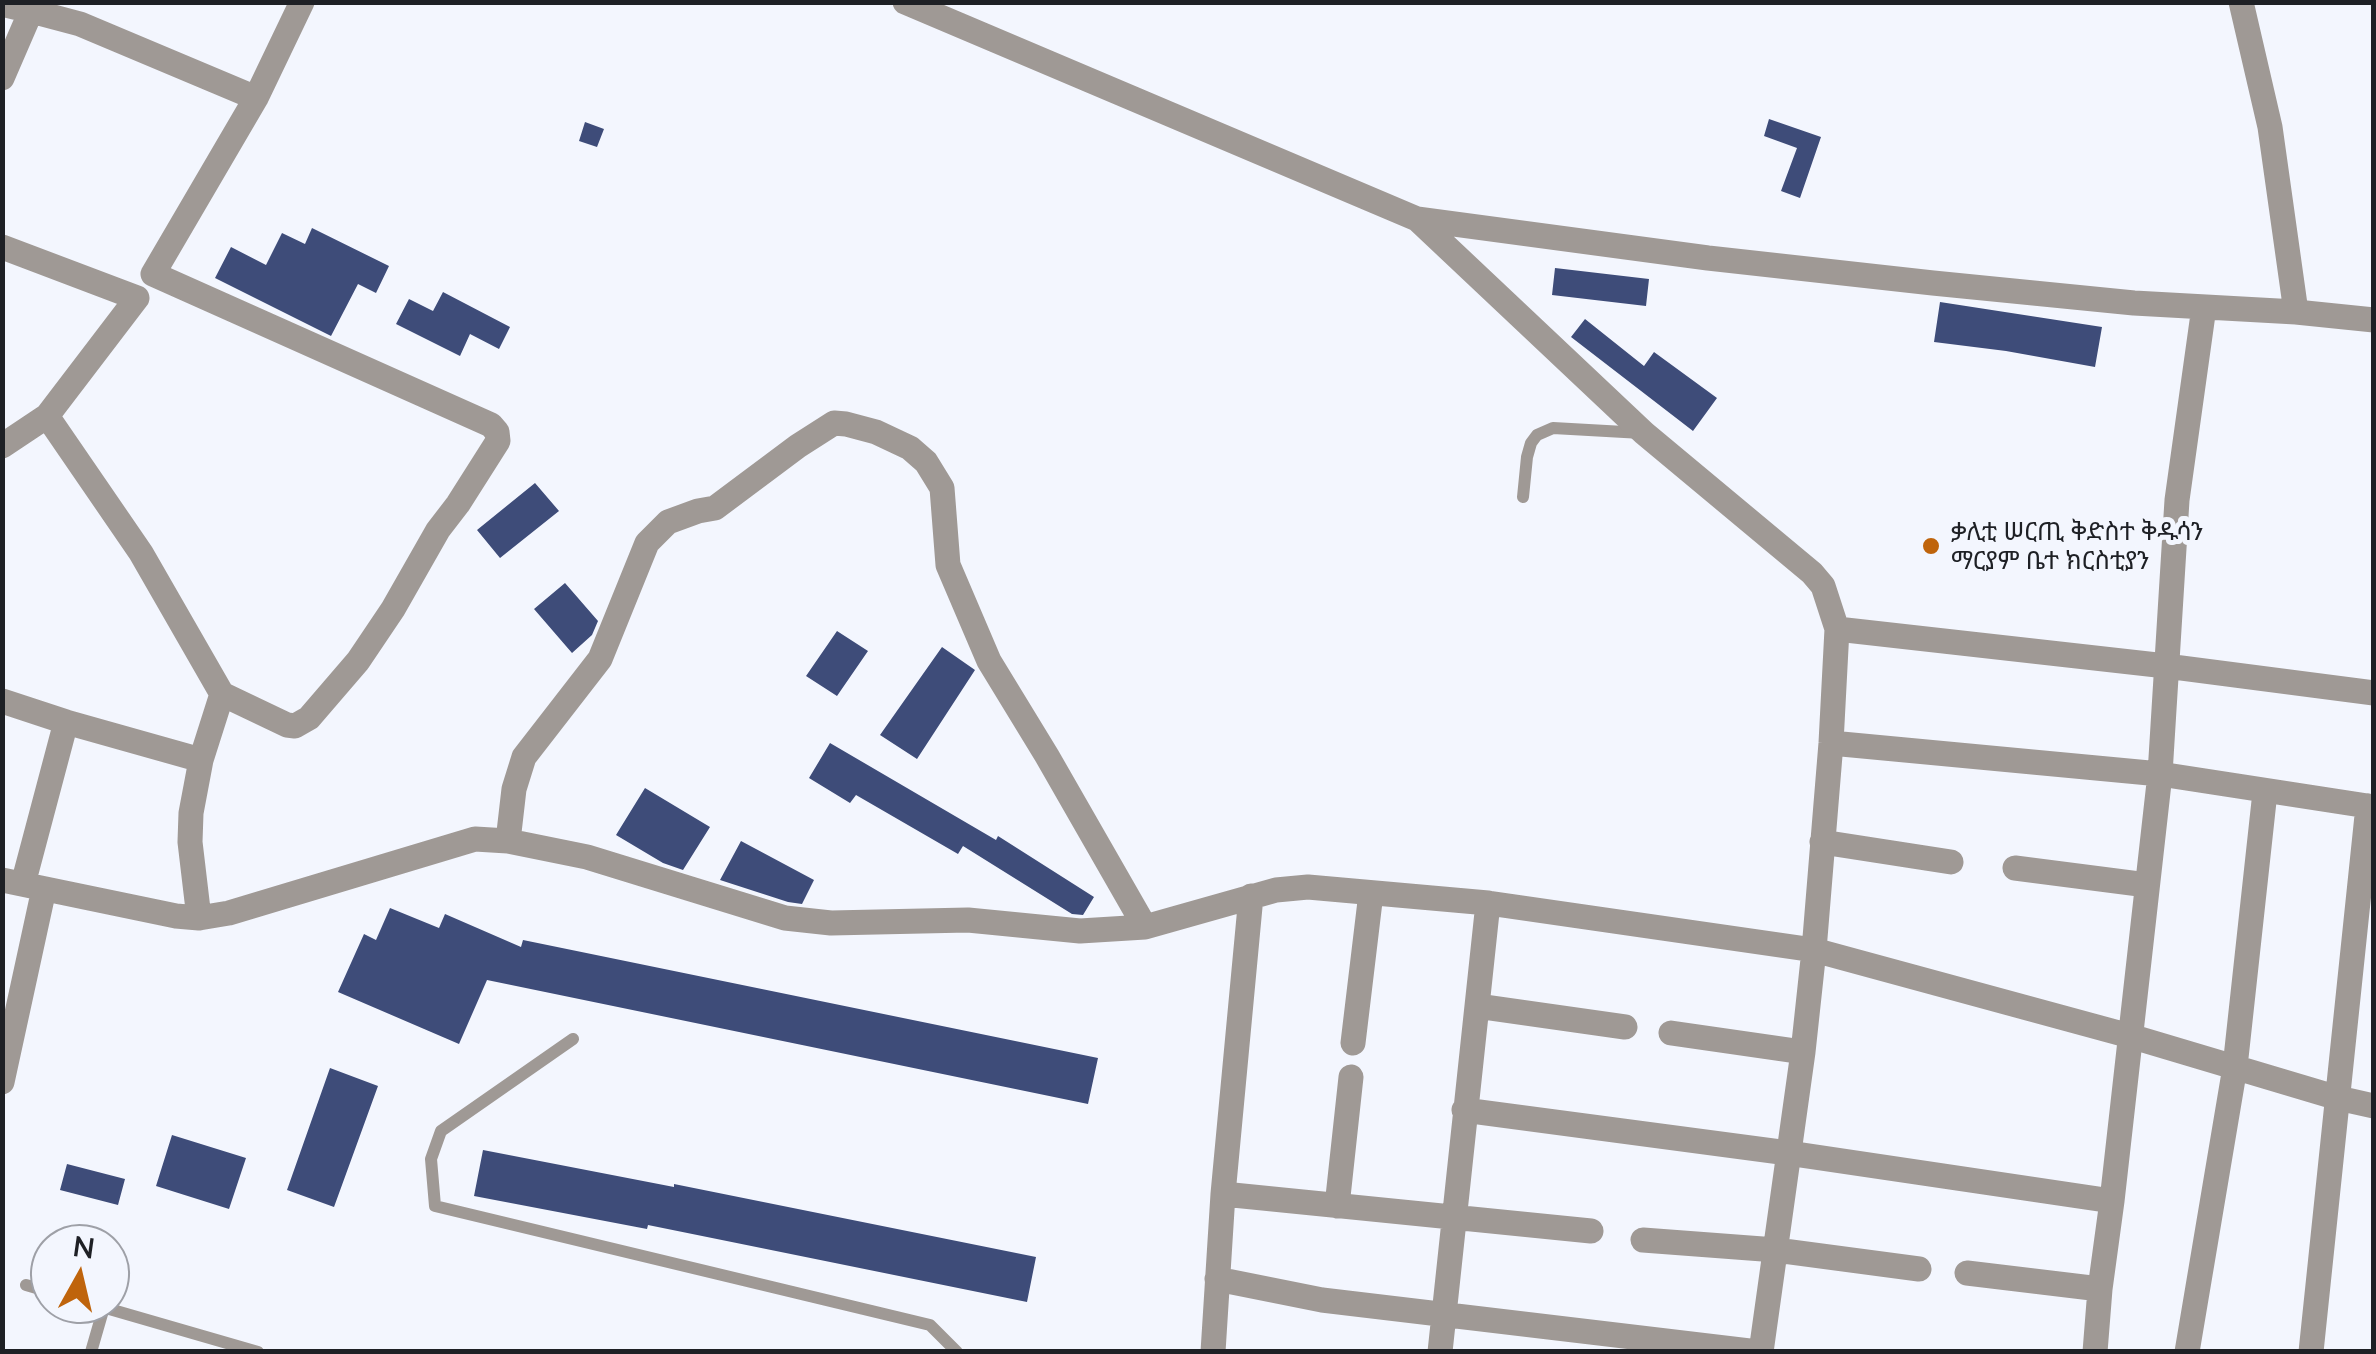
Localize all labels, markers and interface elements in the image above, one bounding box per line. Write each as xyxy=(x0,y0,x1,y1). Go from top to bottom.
place label: ቃሊቲ ሠርጢ ቅድስተ ቅዱሳን ማርያም ቤተ ክርስቲያን xyxy=(1951,517,2203,576)
marker: ቃሊቲ ሠርጢ ቅድስተ ቅዱሳን ማርያም ቤተ ክርስቲያን xyxy=(1920,535,1942,557)
north arrow xyxy=(30,1224,130,1324)
text: N xyxy=(71,1228,97,1265)

